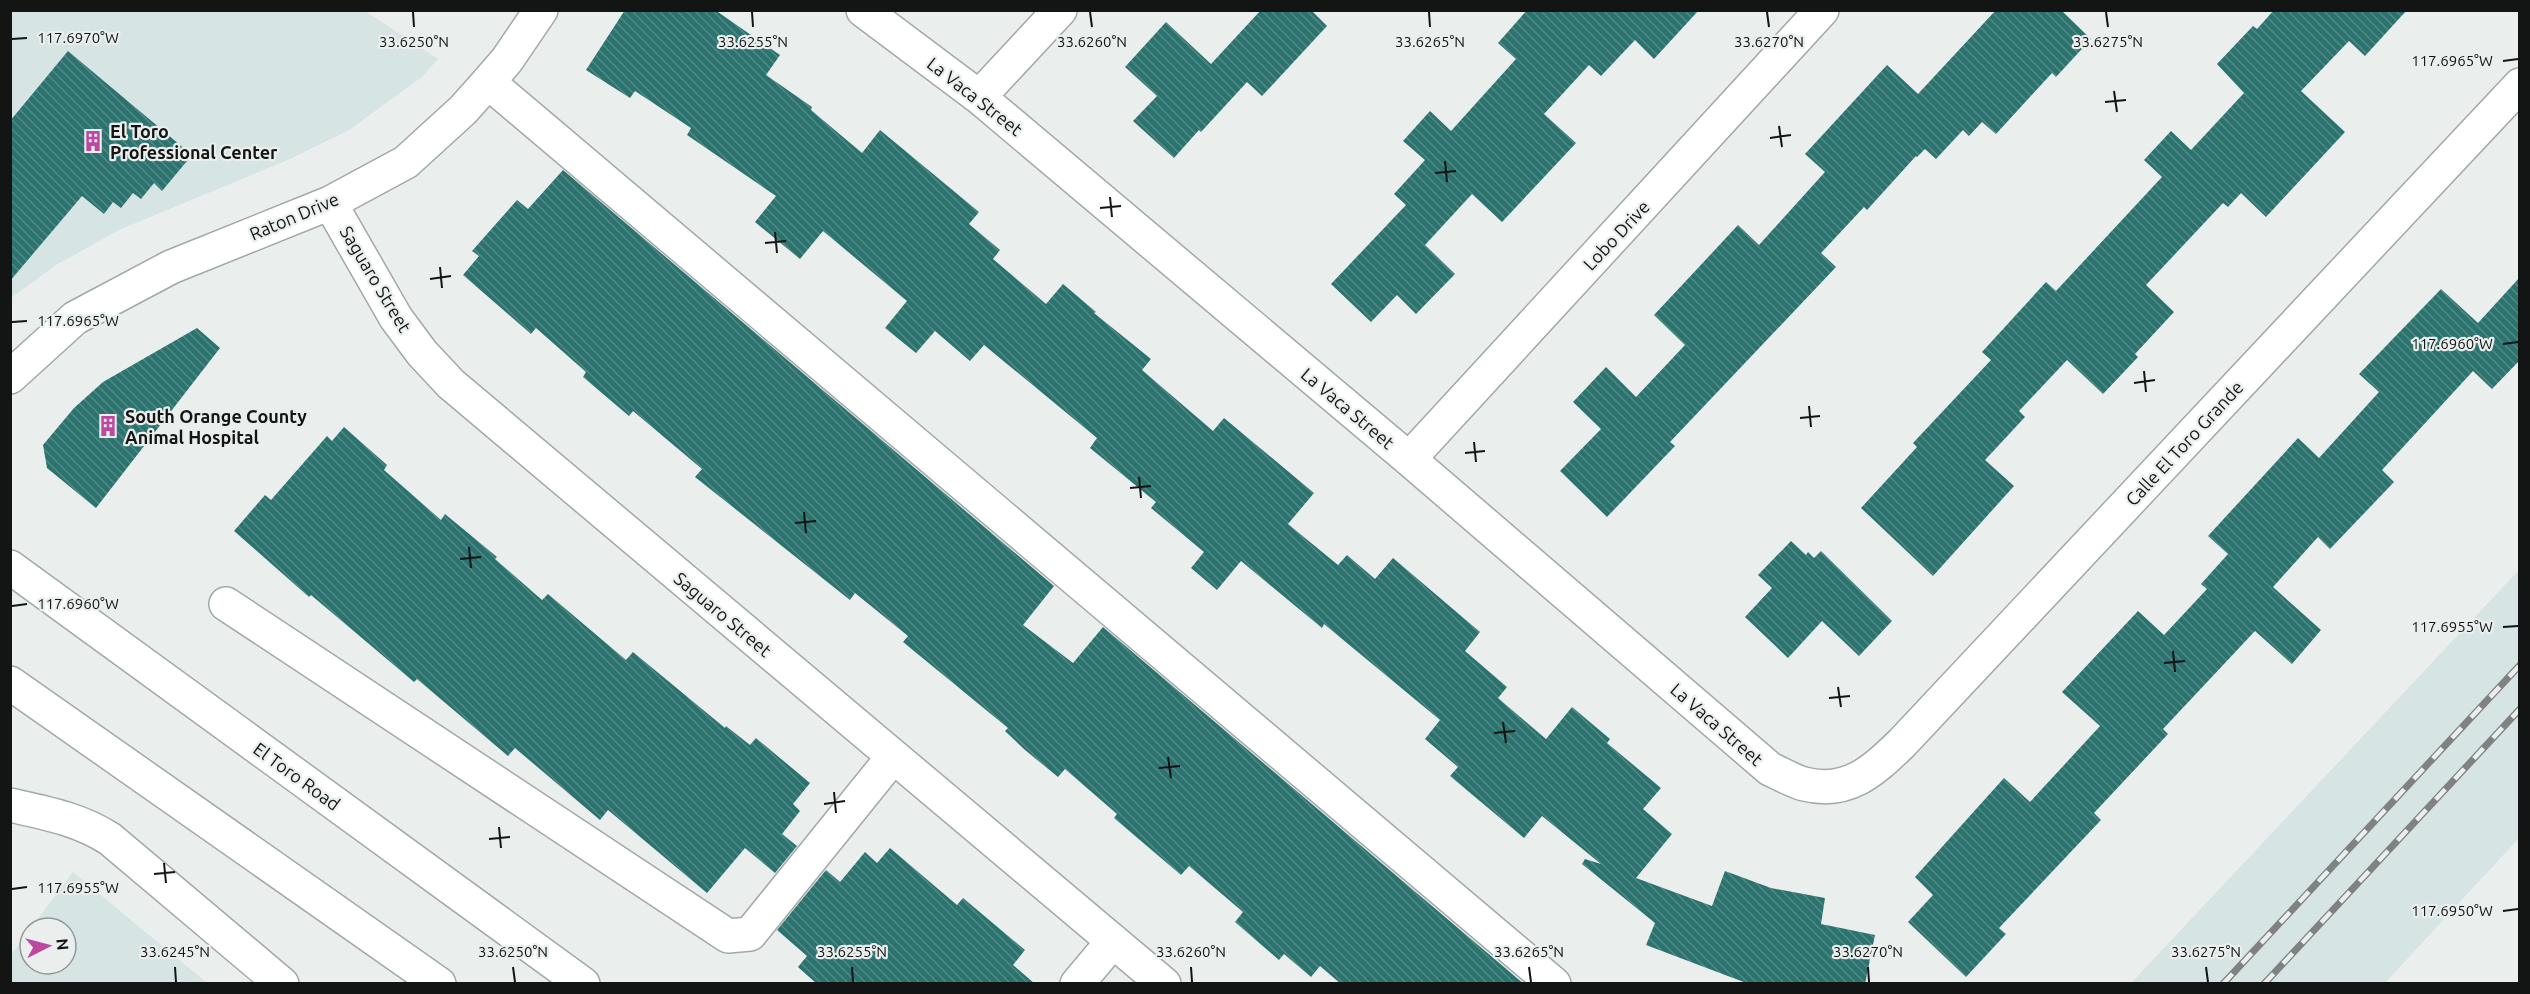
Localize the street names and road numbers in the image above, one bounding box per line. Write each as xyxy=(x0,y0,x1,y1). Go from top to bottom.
street label: La Vaca Street xyxy=(924,53,1026,139)
street label: Raton Drive xyxy=(246,188,342,244)
street label: Lobo Drive xyxy=(1579,196,1653,274)
street label: Saguaro Street xyxy=(336,222,416,336)
street label: La Vaca Street xyxy=(1298,363,1398,453)
street label: Calle El Toro Grande xyxy=(2121,377,2247,509)
street label: Saguaro Street xyxy=(670,568,776,660)
street label: La Vaca Street xyxy=(1667,679,1767,769)
street label: El Toro Road xyxy=(250,738,344,814)

